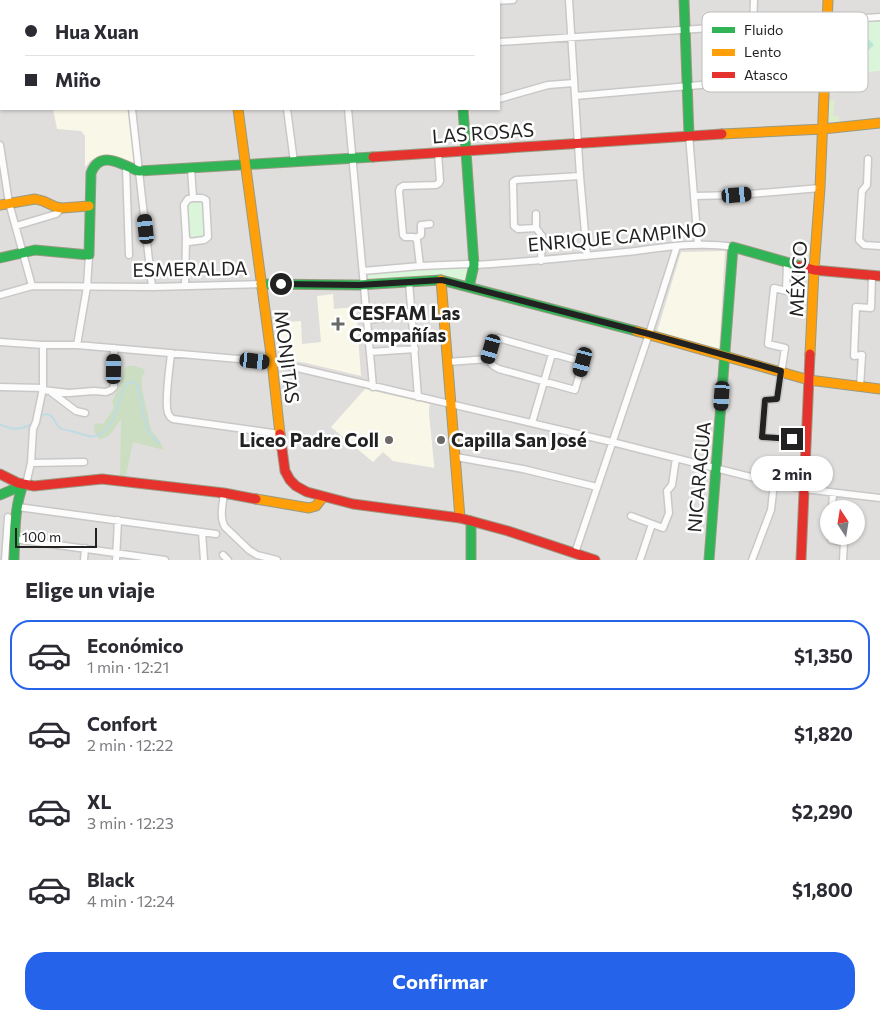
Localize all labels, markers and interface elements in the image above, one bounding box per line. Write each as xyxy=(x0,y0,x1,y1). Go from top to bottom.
legend xyxy=(702,12,868,92)
text: Hua Xuan xyxy=(55,20,139,43)
text: Fluido xyxy=(744,21,783,38)
text: Lento xyxy=(744,43,781,60)
text: Atasco xyxy=(744,66,788,83)
text: Miño xyxy=(55,68,101,91)
street label: LAS ROSAS xyxy=(431,117,535,148)
car xyxy=(721,186,752,204)
car xyxy=(136,213,155,245)
street label: ENRIQUE CAMPINO xyxy=(527,217,707,256)
street label: MÉXICO xyxy=(784,240,811,318)
street label: ESMERALDA xyxy=(132,256,248,281)
route start xyxy=(270,273,292,295)
place label: CESFAM Las Compañías xyxy=(349,301,461,346)
street label: MONJITAS xyxy=(270,309,305,405)
marker: CESFAM Las Compañías xyxy=(331,317,345,331)
car xyxy=(479,333,502,365)
car xyxy=(571,346,594,378)
car xyxy=(239,352,270,370)
car xyxy=(106,354,121,384)
car xyxy=(713,381,730,411)
street label: NICARAGUA xyxy=(682,420,715,533)
place label: Liceo Padre Coll xyxy=(239,428,379,451)
place label: Capilla San José xyxy=(451,428,587,451)
route end xyxy=(781,428,803,450)
marker: Liceo Padre Coll xyxy=(383,434,395,446)
marker: Capilla San José xyxy=(435,434,447,446)
callout: 2 min xyxy=(751,456,833,492)
text: 2 min xyxy=(772,464,812,483)
north arrow xyxy=(820,500,865,545)
map controls xyxy=(820,500,865,545)
scale bar xyxy=(15,525,98,548)
text: 100 m xyxy=(22,528,61,545)
text: Elige un viaje xyxy=(25,576,155,603)
icon: car xyxy=(27,633,72,678)
text: Económico xyxy=(87,634,184,657)
text: $1,350 xyxy=(794,644,853,667)
text: 1 min · 12:21 xyxy=(87,657,169,676)
icon: car xyxy=(27,711,72,756)
text: Confort xyxy=(87,712,157,735)
text: $1,820 xyxy=(794,722,853,745)
text: 2 min · 12:22 xyxy=(87,735,173,754)
icon: car xyxy=(27,789,72,834)
text: XL xyxy=(87,790,112,813)
text: $2,290 xyxy=(791,800,853,823)
text: 3 min · 12:23 xyxy=(87,813,174,832)
icon: car xyxy=(27,867,72,912)
text: Black xyxy=(87,868,135,891)
text: $1,800 xyxy=(792,878,853,901)
text: 4 min · 12:24 xyxy=(87,891,175,910)
button: Confirmar xyxy=(25,952,855,1010)

